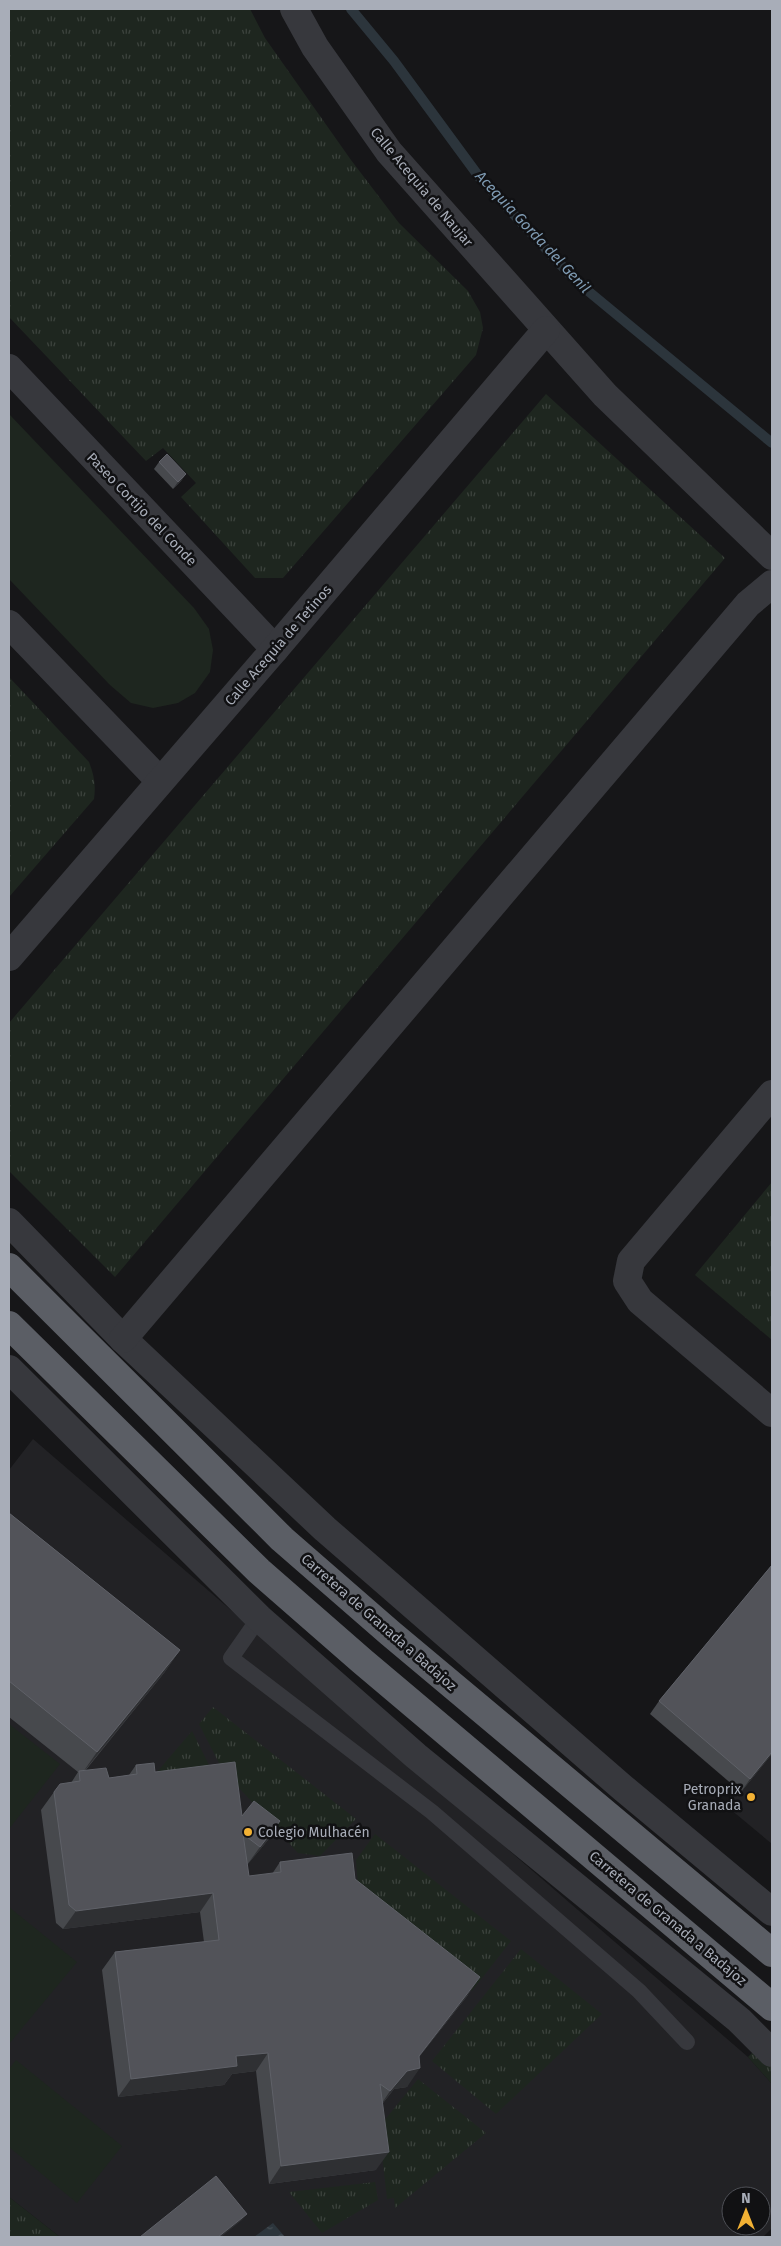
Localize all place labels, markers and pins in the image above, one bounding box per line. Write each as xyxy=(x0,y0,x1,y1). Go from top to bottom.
place label: Petroprix Granada xyxy=(683,1781,741,1814)
marker: Petroprix Granada xyxy=(745,1791,757,1803)
place label: Colegio Mulhacén xyxy=(258,1824,370,1841)
marker: Colegio Mulhacén xyxy=(242,1826,254,1838)

